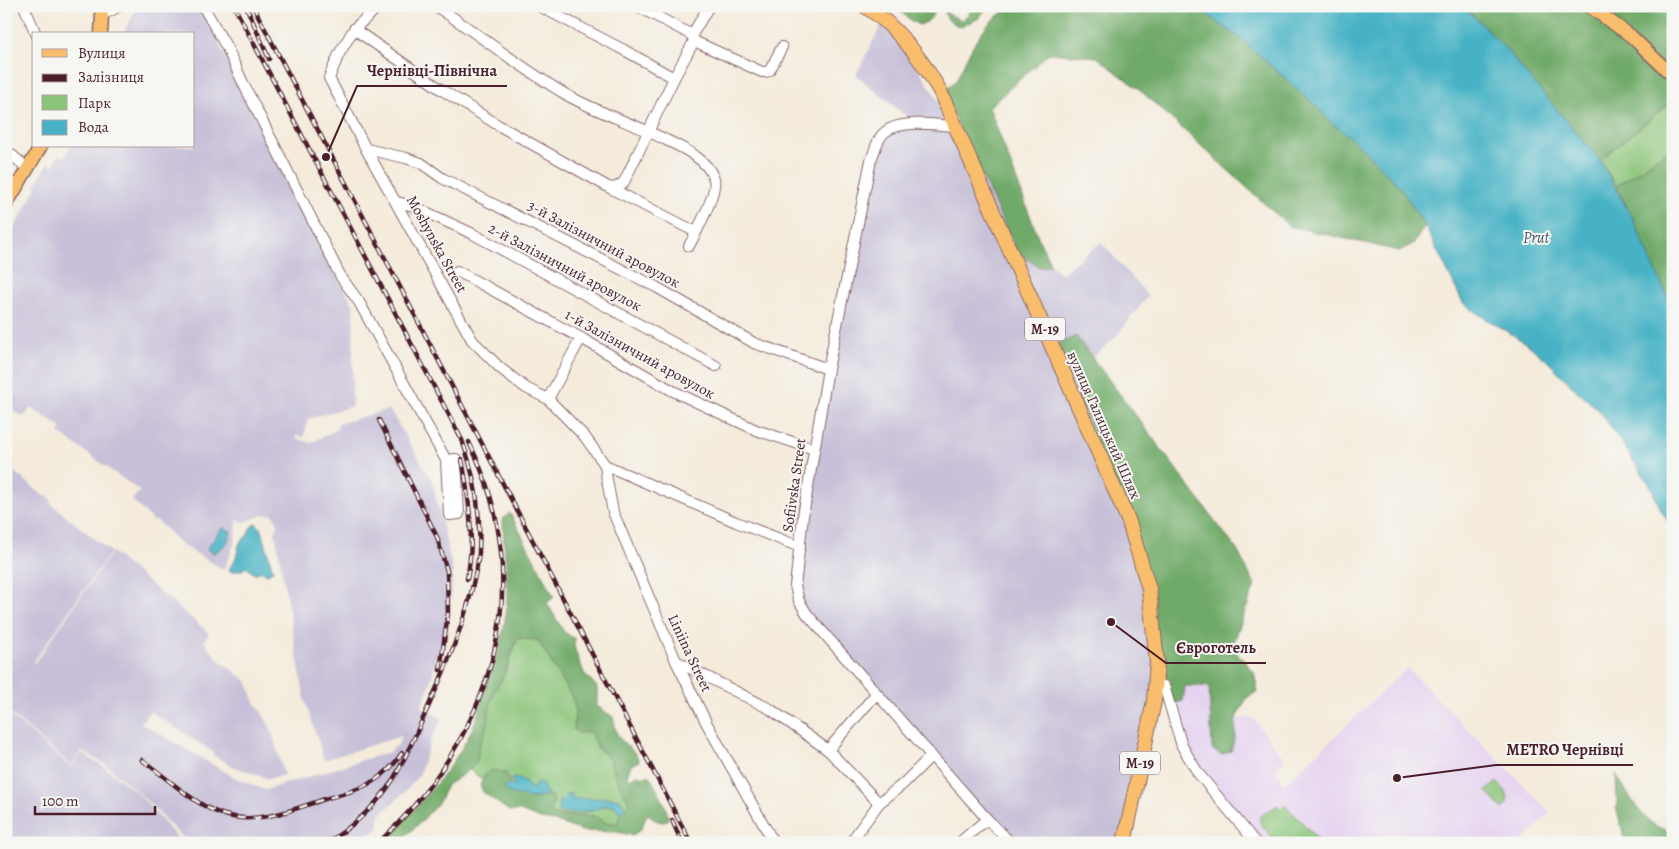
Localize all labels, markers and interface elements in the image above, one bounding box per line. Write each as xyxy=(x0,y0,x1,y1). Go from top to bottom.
legend xyxy=(32,32,195,148)
text: Вулиця xyxy=(78,43,125,63)
callout: Чернівці-Північна xyxy=(357,55,507,86)
text: Чернівці-Північна xyxy=(367,60,497,82)
text: Залізниця xyxy=(78,67,144,87)
text: Парк xyxy=(78,93,111,113)
text: Вода xyxy=(78,117,109,137)
street label: Moshynska Street xyxy=(402,192,472,296)
street label: 3-й Залізничний аровулок xyxy=(524,195,684,293)
street label: 2-й Залізничний аровулок xyxy=(485,218,645,316)
water label: Prut xyxy=(1523,227,1551,249)
street label: 1-й Залізничний аровулок xyxy=(561,304,719,404)
road number: М-19 xyxy=(1025,318,1065,340)
street label: вулиця Галицький Шлях xyxy=(1062,348,1146,503)
street label: Sofiivska Street xyxy=(777,437,811,533)
street label: Liniina Street xyxy=(663,611,717,695)
callout: Євроготель xyxy=(1166,632,1266,663)
text: Євроготель xyxy=(1176,637,1256,659)
callout: METRO Чернівці xyxy=(1496,734,1633,765)
text: METRO Чернівці xyxy=(1506,739,1624,761)
road number: М-19 xyxy=(1120,751,1160,774)
scale bar xyxy=(35,784,155,816)
text: 100 m xyxy=(42,791,79,811)

